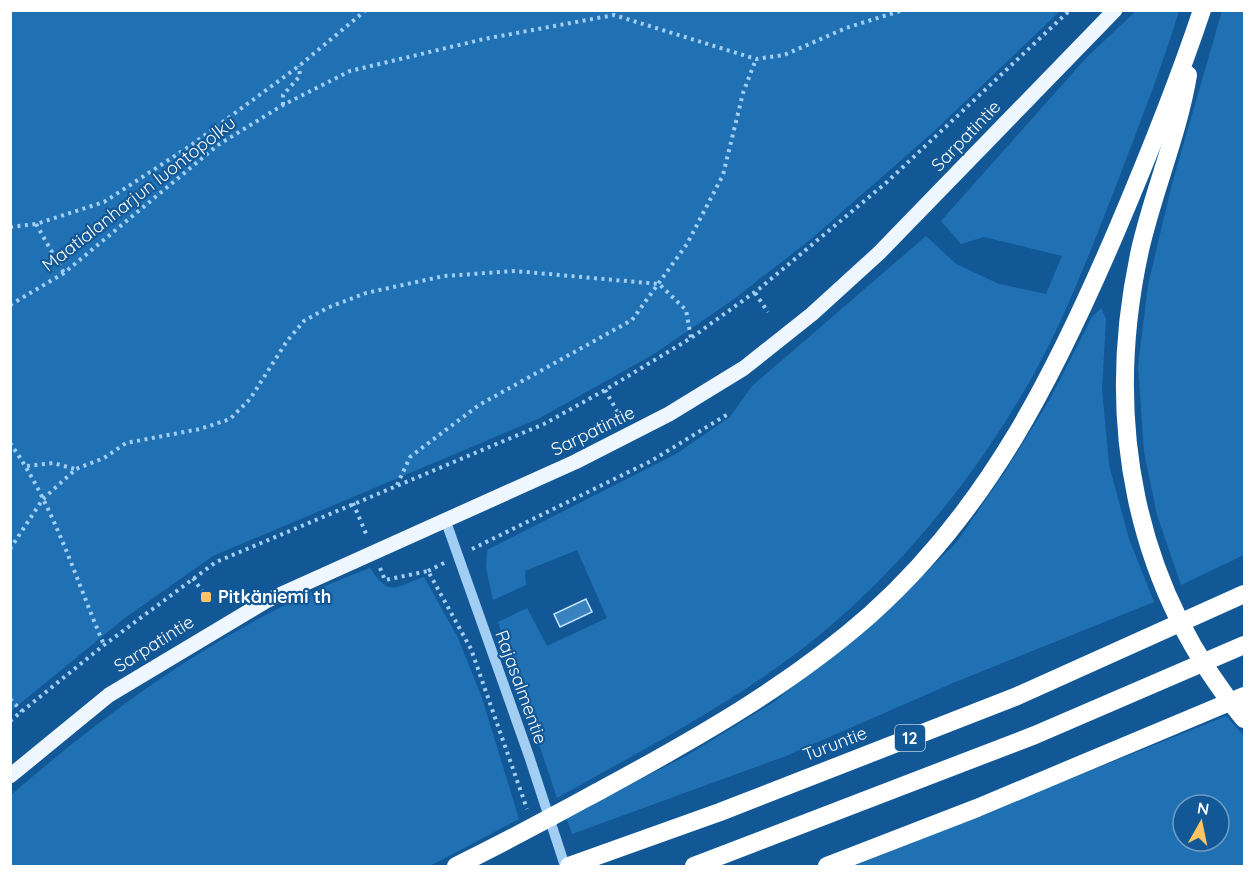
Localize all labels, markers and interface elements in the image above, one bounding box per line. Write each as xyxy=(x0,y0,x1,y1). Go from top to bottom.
street label: Sarpatintie xyxy=(926,95,1005,176)
street label: Maatialanharjun luontopolku xyxy=(37,111,240,276)
street label: Sarpatintie xyxy=(547,400,638,461)
place label: Pitkäniemi th xyxy=(218,585,331,608)
marker: Pitkäniemi th xyxy=(199,590,213,604)
street label: Sarpatintie xyxy=(109,610,198,677)
street label: Rajasalmentie xyxy=(490,627,553,747)
street label: Turuntie xyxy=(800,721,870,766)
road number: 12 xyxy=(895,725,925,751)
north arrow xyxy=(1171,793,1231,853)
text: N xyxy=(1196,797,1211,819)

